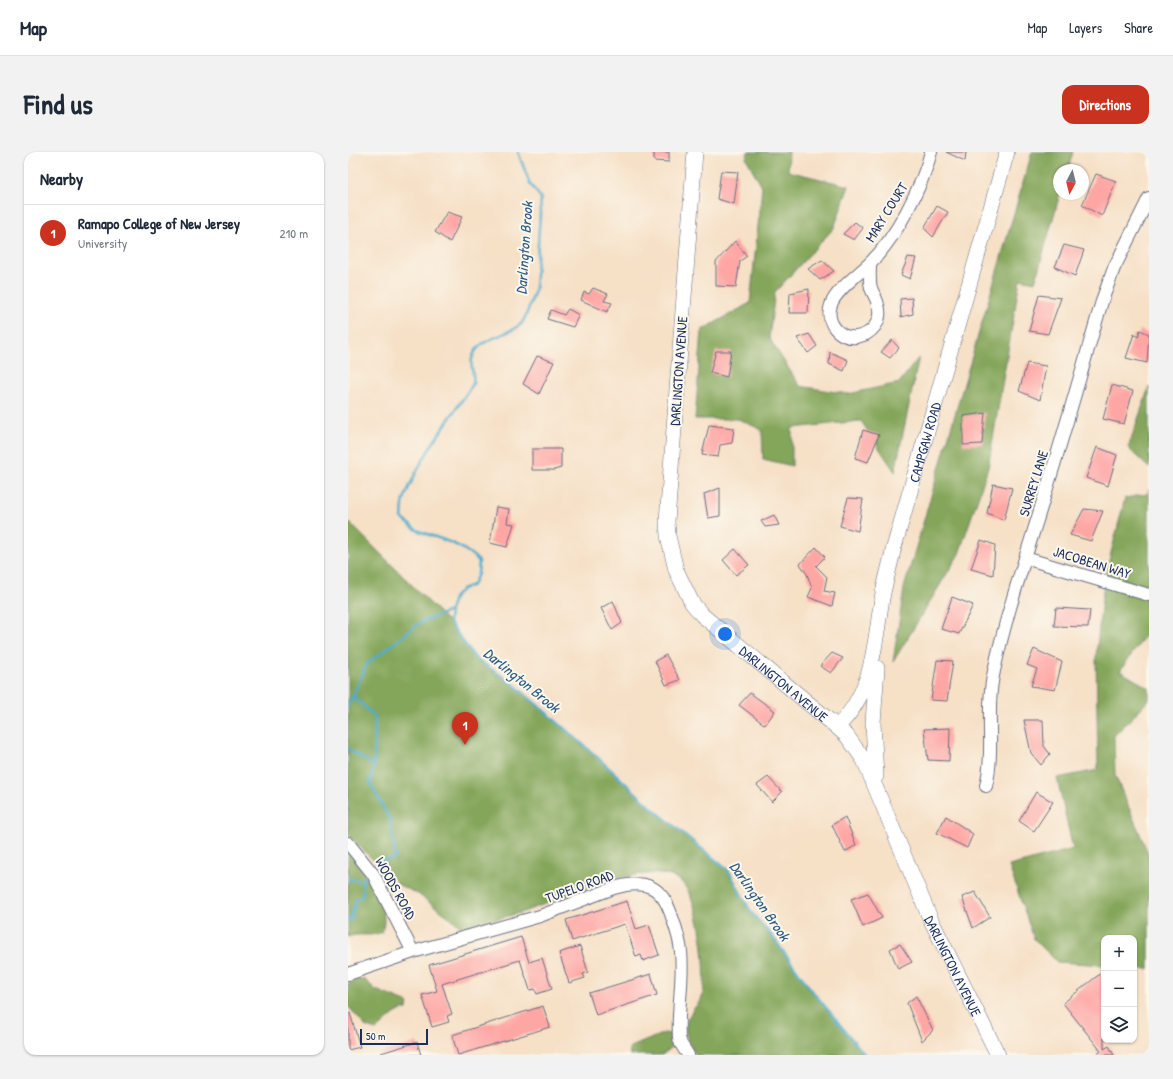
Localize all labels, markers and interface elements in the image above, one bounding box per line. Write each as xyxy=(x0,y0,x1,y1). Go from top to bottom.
text: Map xyxy=(20,15,47,41)
text: Map xyxy=(1027,18,1047,37)
text: Layers xyxy=(1069,18,1102,37)
text: Share xyxy=(1124,18,1153,37)
text: Find us xyxy=(24,85,93,123)
button: Directions xyxy=(1062,85,1149,124)
north arrow xyxy=(1053,164,1089,200)
text: Nearby xyxy=(40,167,83,190)
street label: MARY COURT xyxy=(860,178,912,245)
water label: Darlington Brook xyxy=(510,199,538,295)
text: Ramapo College of New Jersey xyxy=(78,213,240,234)
text: 1 xyxy=(51,224,55,242)
text: 210 m xyxy=(280,224,308,242)
text: University xyxy=(78,234,127,252)
street label: DARLINGTON AVENUE xyxy=(665,316,691,426)
street label: CAMPGAW ROAD xyxy=(904,399,945,485)
street label: SURREY LANE xyxy=(1014,448,1052,518)
street label: JACOBEAN WAY xyxy=(1051,541,1134,583)
your location xyxy=(715,624,735,644)
street label: DARLINGTON AVENUE xyxy=(736,641,832,726)
water label: Darlington Brook xyxy=(479,643,566,718)
pin: 1 xyxy=(452,712,478,745)
street label: WOODS ROAD xyxy=(371,854,421,923)
water label: Darlington Brook xyxy=(725,857,796,946)
street label: TUPELO ROAD xyxy=(542,865,616,907)
street label: DARLINGTON AVENUE xyxy=(921,912,987,1019)
map controls xyxy=(1101,935,1137,1043)
button: + xyxy=(1101,935,1137,971)
button: − xyxy=(1101,971,1137,1007)
button: layers xyxy=(1101,1007,1137,1043)
scale bar xyxy=(360,1027,428,1046)
text: 50 m xyxy=(366,1029,386,1043)

